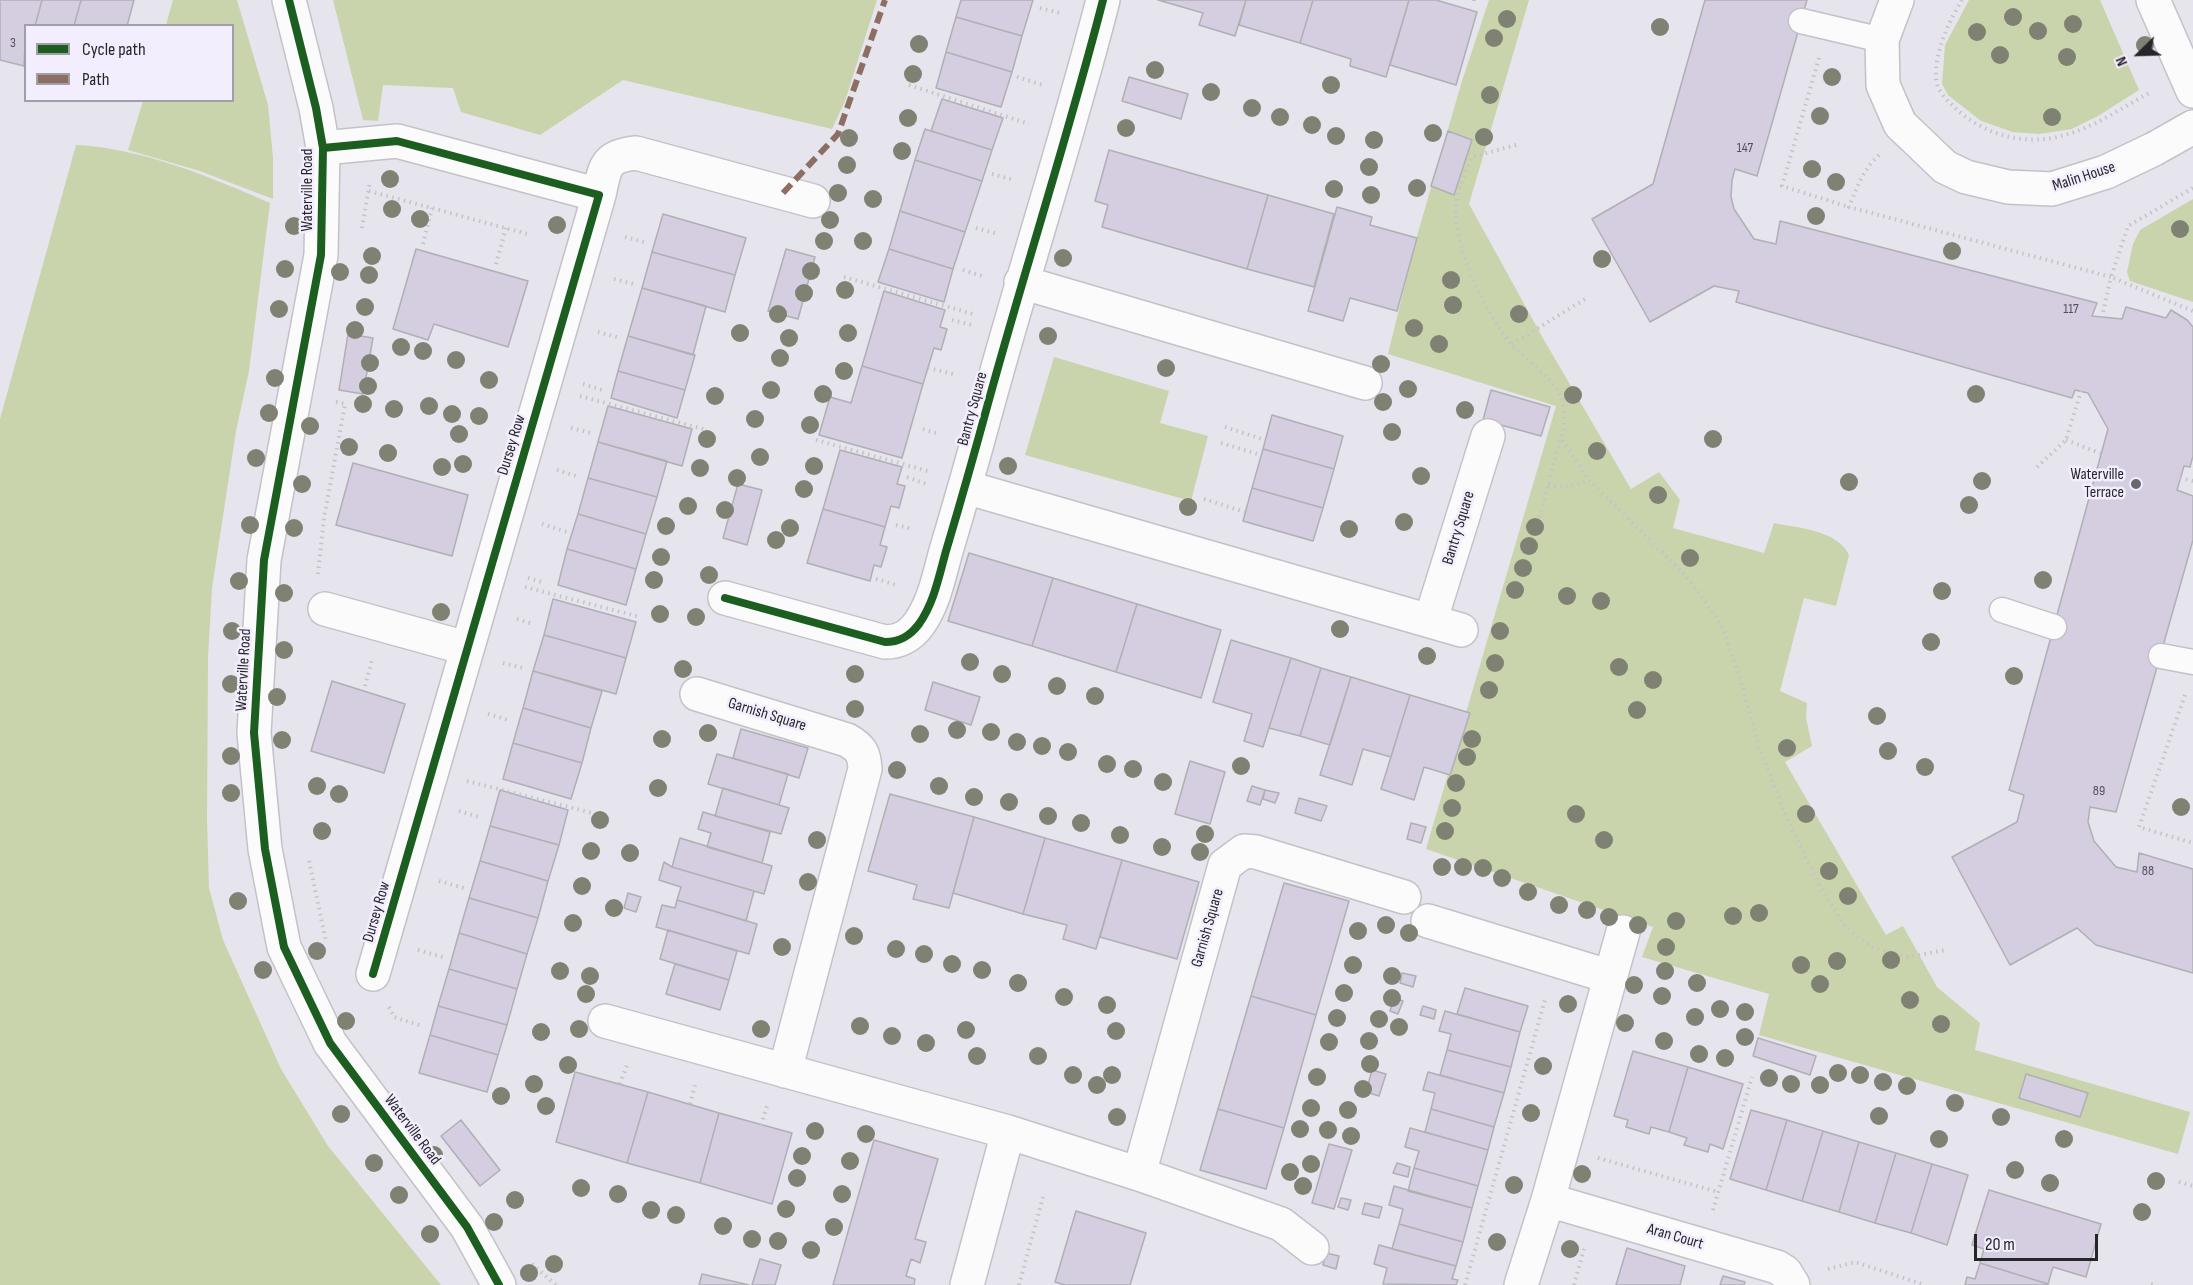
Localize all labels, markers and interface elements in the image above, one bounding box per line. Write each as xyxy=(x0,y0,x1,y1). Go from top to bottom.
legend xyxy=(24,24,234,102)
north arrow xyxy=(2109,24,2169,84)
house number: 3 xyxy=(10,35,16,51)
text: Cycle path xyxy=(82,39,146,60)
text: N xyxy=(2112,54,2132,69)
text: Path xyxy=(82,69,110,90)
house number: 147 xyxy=(1737,140,1753,156)
street label: Waterville Road xyxy=(298,149,318,231)
street label: Malin House xyxy=(2050,158,2118,196)
house number: 117 xyxy=(2063,301,2079,317)
street label: Bantry Square xyxy=(954,370,992,448)
street label: Dursey Row xyxy=(494,412,530,478)
place label: Waterville Terrace xyxy=(2070,465,2124,503)
marker: Waterville Terrace xyxy=(2129,477,2143,491)
street label: Bantry Square xyxy=(1439,489,1479,567)
street label: Waterville Road xyxy=(232,628,256,712)
street label: Garnish Square xyxy=(726,694,808,736)
house number: 89 xyxy=(2093,783,2105,799)
house number: 88 xyxy=(2142,863,2154,879)
street label: Dursey Row xyxy=(359,879,395,945)
street label: Garnish Square xyxy=(1188,887,1228,969)
street label: Waterville Road xyxy=(379,1091,445,1169)
street label: Aran Court xyxy=(1645,1220,1705,1254)
scale bar xyxy=(1977,1222,2102,1260)
text: 20 m xyxy=(1985,1234,2015,1255)

